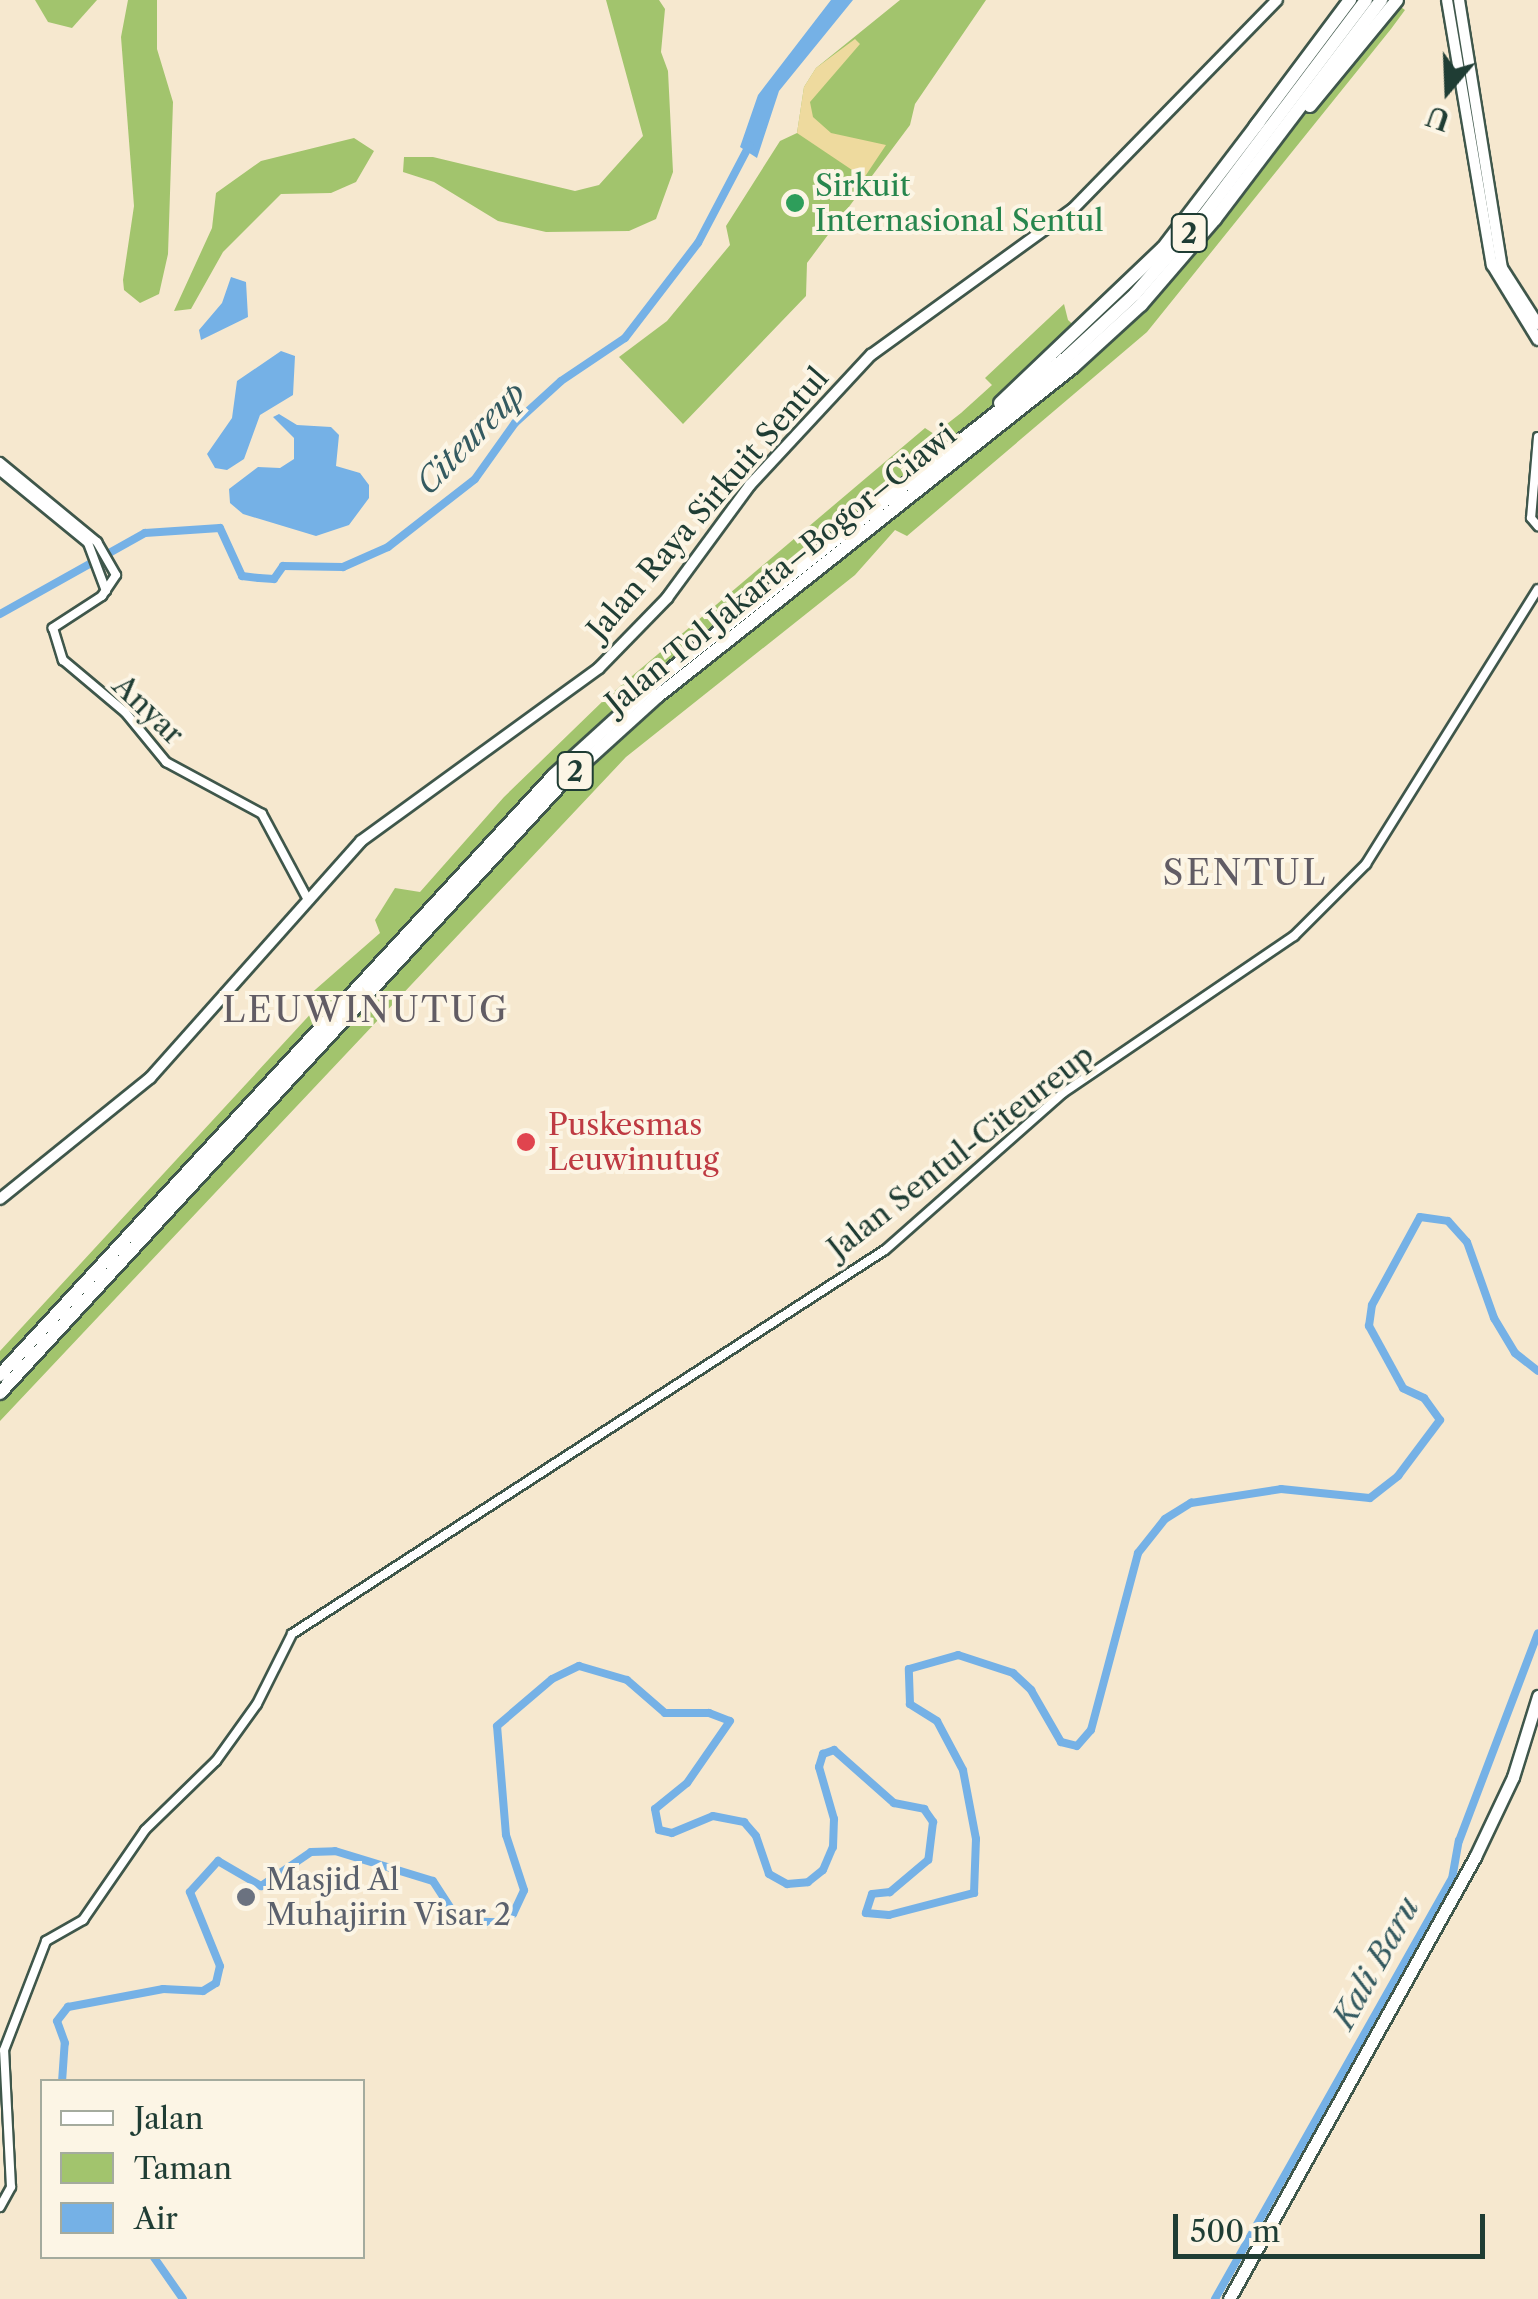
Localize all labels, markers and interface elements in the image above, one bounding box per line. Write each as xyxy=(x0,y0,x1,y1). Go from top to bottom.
north arrow xyxy=(1398,40,1498,140)
text: U xyxy=(1422,99,1455,138)
place label: Sirkuit Internasional Sentul xyxy=(815,168,1103,238)
marker: Sirkuit Internasional Sentul xyxy=(784,192,806,214)
road number: 2 xyxy=(1169,210,1209,256)
street label: Jalan Raya Sirkuit Sentul xyxy=(580,360,836,648)
water label: Citeureup xyxy=(408,374,534,502)
street label: Jalan Tol Jakarta–Bogor–Ciawi xyxy=(598,416,964,722)
street label: Anyar xyxy=(105,668,191,752)
road number: 2 xyxy=(555,748,595,794)
district label: SENTUL xyxy=(1162,852,1328,894)
district label: LEUWINUTUG xyxy=(222,989,510,1031)
street label: Jalan Sentul-Citeureup xyxy=(821,1037,1101,1267)
place label: Puskesmas Leuwinutug xyxy=(548,1107,719,1178)
marker: Puskesmas Leuwinutug xyxy=(513,1129,539,1155)
place label: Masjid Al Muhajirin Visar 2 xyxy=(266,1862,513,1932)
marker: Masjid Al Muhajirin Visar 2 xyxy=(235,1886,257,1908)
water label: Kali Baru xyxy=(1324,1891,1428,2035)
legend xyxy=(40,2079,365,2259)
text: Jalan xyxy=(134,2100,204,2137)
text: Taman xyxy=(134,2150,232,2187)
scale bar xyxy=(1178,2194,1490,2256)
text: Air xyxy=(134,2200,178,2237)
text: 500 m xyxy=(1190,2213,1280,2250)

